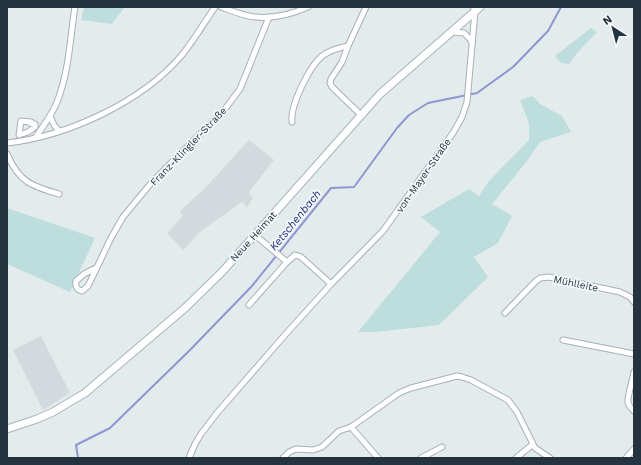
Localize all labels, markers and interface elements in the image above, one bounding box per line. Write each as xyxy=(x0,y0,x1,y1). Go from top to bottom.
north arrow xyxy=(593,8,633,48)
text: N xyxy=(600,13,615,28)
street label: Franz-Klingler-Straße xyxy=(148,105,229,188)
street label: von-Mayer-Straße xyxy=(394,136,453,214)
water label: Ketschenbach xyxy=(267,187,324,253)
street label: Neue Heimat xyxy=(228,209,279,264)
street label: Mühlleite xyxy=(553,273,599,294)

